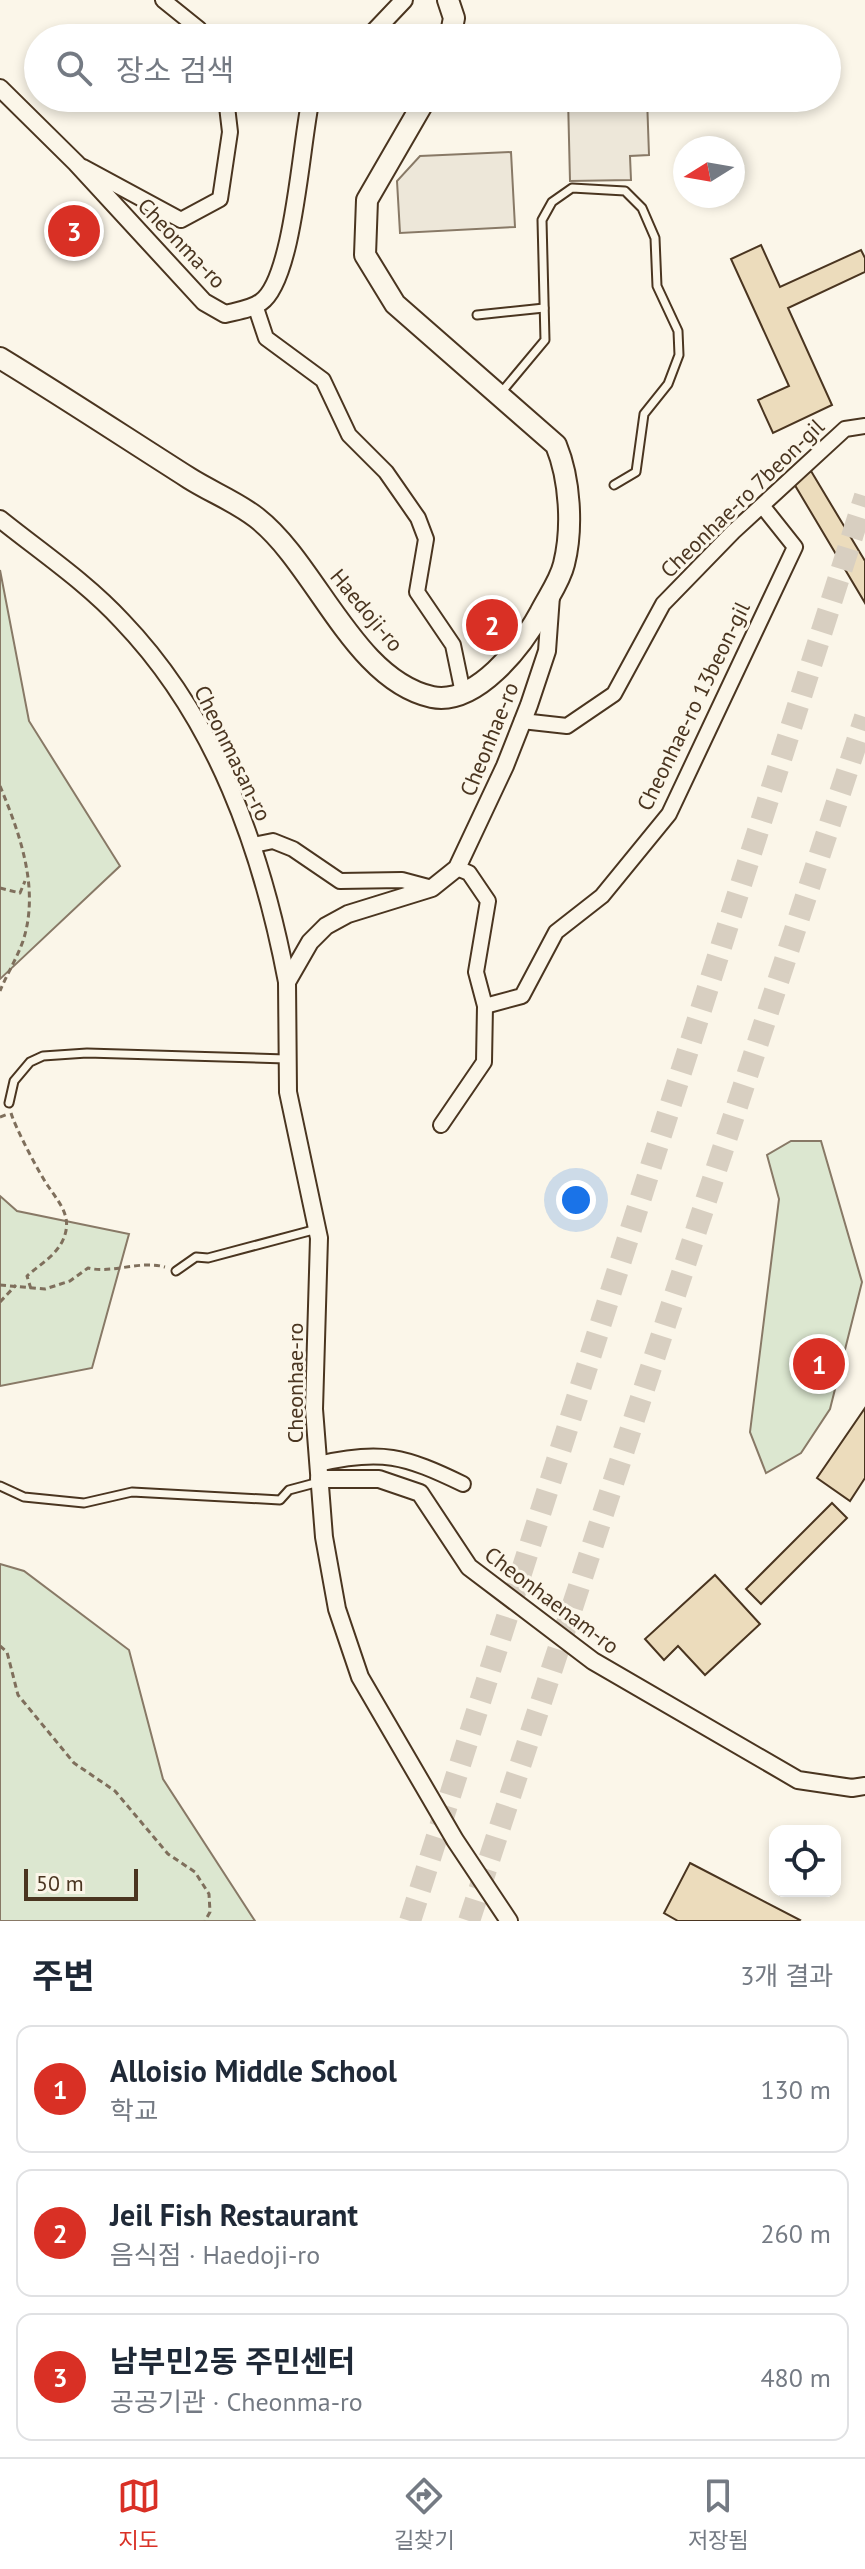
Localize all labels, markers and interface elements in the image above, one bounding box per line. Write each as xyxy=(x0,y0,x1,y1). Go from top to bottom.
search box xyxy=(24,24,841,112)
icon: search xyxy=(52,46,96,90)
text: 장소 검색 xyxy=(116,50,234,89)
north arrow xyxy=(673,136,745,208)
street label: Cheonma-ro xyxy=(132,192,232,294)
pin: 3 xyxy=(48,201,100,261)
street label: Cheonhae-ro 7beon-gil xyxy=(654,412,830,584)
street label: Haedoji-ro xyxy=(324,563,410,657)
pin: 2 xyxy=(466,595,518,655)
street label: Cheonhae-ro 13beon-gil xyxy=(630,596,756,815)
street label: Cheonhae-ro xyxy=(453,678,525,800)
street label: Cheonmasan-ro xyxy=(188,681,278,825)
your location xyxy=(556,1180,596,1220)
street label: Cheonhae-ro xyxy=(281,1323,309,1443)
pin: 1 xyxy=(793,1334,845,1394)
street label: Cheonhaenam-ro xyxy=(479,1540,625,1660)
map controls xyxy=(769,1825,841,1897)
button: locate xyxy=(769,1825,841,1897)
scale bar xyxy=(24,1865,138,1901)
text: 50 m xyxy=(36,1869,84,1897)
text: 주변 xyxy=(32,1953,95,1997)
text: 3개 결과 xyxy=(740,1959,833,1992)
text: Alloisio Middle School xyxy=(110,2051,397,2090)
text: 1 xyxy=(53,2073,67,2106)
text: 130 m xyxy=(760,2073,831,2106)
text: 학교 xyxy=(110,2094,158,2127)
text: Jeil Fish Restaurant xyxy=(110,2195,358,2234)
text: 2 xyxy=(53,2217,67,2250)
text: 260 m xyxy=(760,2217,831,2250)
text: 음식점 · Haedoji-ro xyxy=(110,2238,320,2271)
text: 남부민2동 주민센터 xyxy=(110,2341,355,2380)
text: 3 xyxy=(53,2361,67,2394)
text: 480 m xyxy=(760,2361,831,2394)
text: 공공기관 · Cheonma-ro xyxy=(110,2385,363,2418)
tab: 지도 xyxy=(117,2474,161,2554)
tab: 길찾기 xyxy=(394,2474,454,2554)
tab: 저장됨 xyxy=(688,2474,748,2554)

